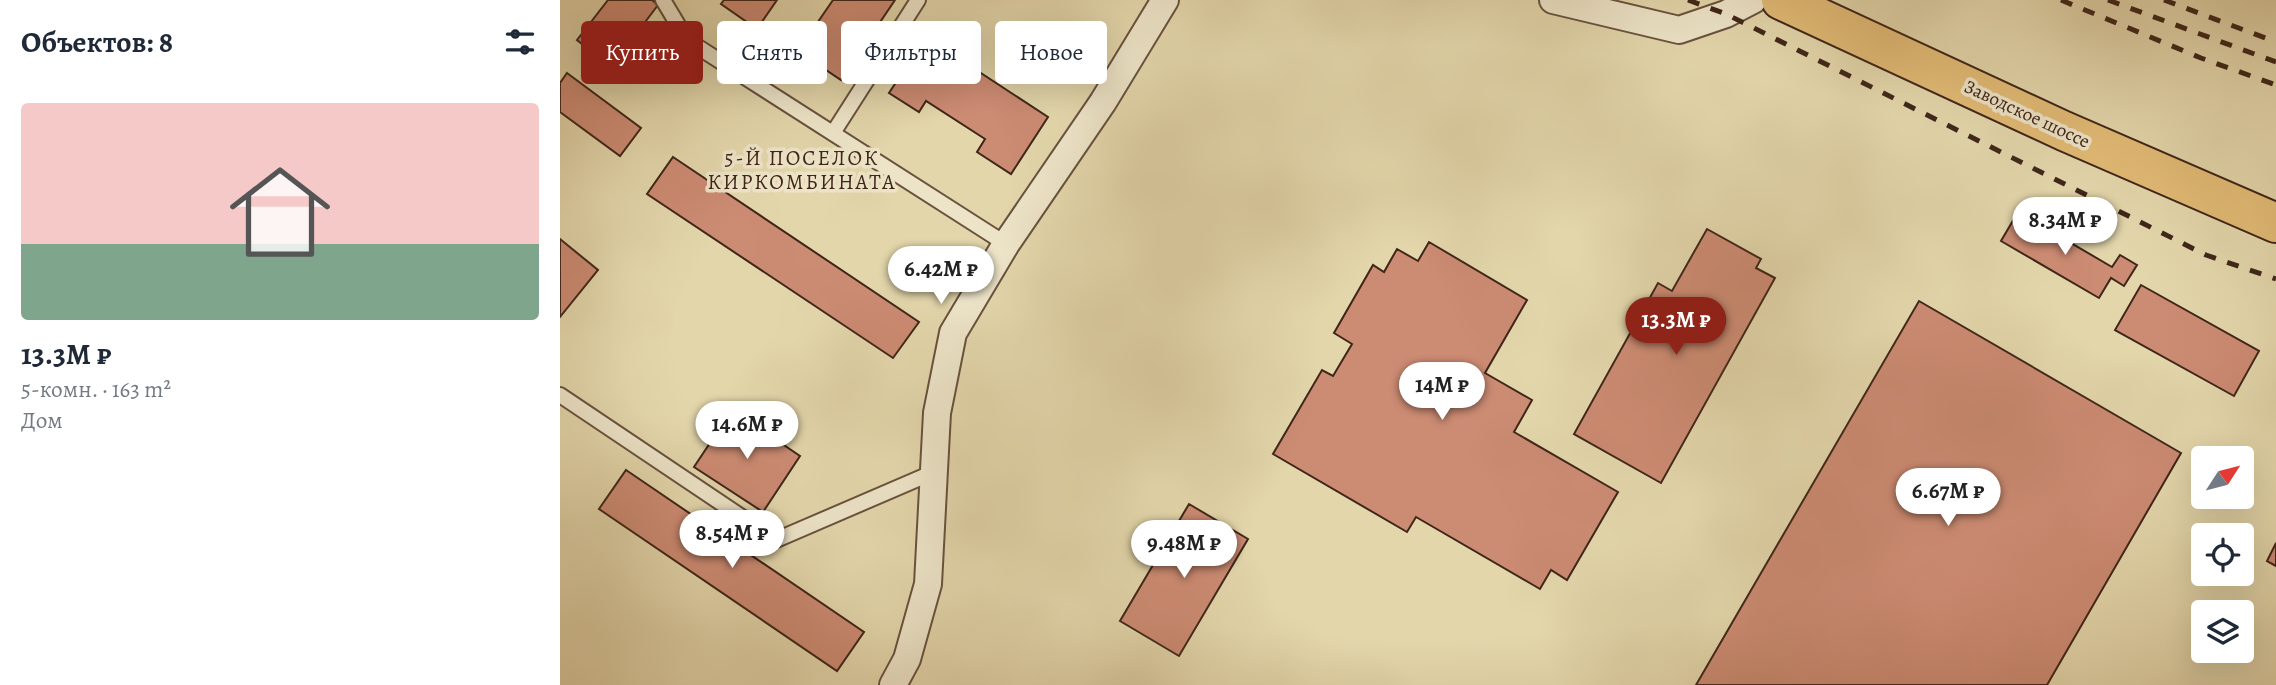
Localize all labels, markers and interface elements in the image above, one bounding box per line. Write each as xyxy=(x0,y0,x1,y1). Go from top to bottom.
chip: Купить xyxy=(581,21,703,84)
chip: Снять xyxy=(717,21,827,84)
chip: Фильтры xyxy=(841,21,981,84)
chip: Новое xyxy=(995,21,1107,84)
text: Объектов: 8 xyxy=(21,22,173,62)
icon: filters xyxy=(501,23,539,61)
street label: Заводское шоссе xyxy=(1960,73,2094,155)
district label: 5-Й ПОСЕЛОК КИРКОМБИНАТА xyxy=(707,144,897,196)
icon: home xyxy=(217,149,343,275)
pin: 8.34M ₽ xyxy=(2000,198,2130,257)
text: 8.34M ₽ xyxy=(2028,204,2102,235)
pin: 6.42M ₽ xyxy=(876,246,1006,306)
text: 6.42M ₽ xyxy=(904,253,978,284)
pin: 13.3M ₽ xyxy=(1611,298,1741,357)
text: 13.3M ₽ xyxy=(1641,304,1711,335)
text: 13.3M ₽ xyxy=(21,334,111,374)
pin: 14M ₽ xyxy=(1393,362,1491,422)
text: 14M ₽ xyxy=(1415,369,1469,400)
text: 5-комн. · 163 m² xyxy=(21,374,171,405)
pin: 14.6M ₽ xyxy=(682,402,812,461)
text: Дом xyxy=(21,405,63,436)
text: 14.6M ₽ xyxy=(711,408,783,439)
north arrow xyxy=(2191,446,2254,509)
map controls xyxy=(2191,446,2254,663)
pin: 6.67M ₽ xyxy=(1883,468,2013,528)
text: 6.67M ₽ xyxy=(1912,475,1984,506)
pin: 8.54M ₽ xyxy=(667,510,797,570)
text: 8.54M ₽ xyxy=(695,517,769,548)
pin: 9.48M ₽ xyxy=(1119,520,1249,580)
button: locate xyxy=(2191,523,2254,586)
text: 9.48M ₽ xyxy=(1147,527,1221,558)
button: layers xyxy=(2191,600,2254,663)

